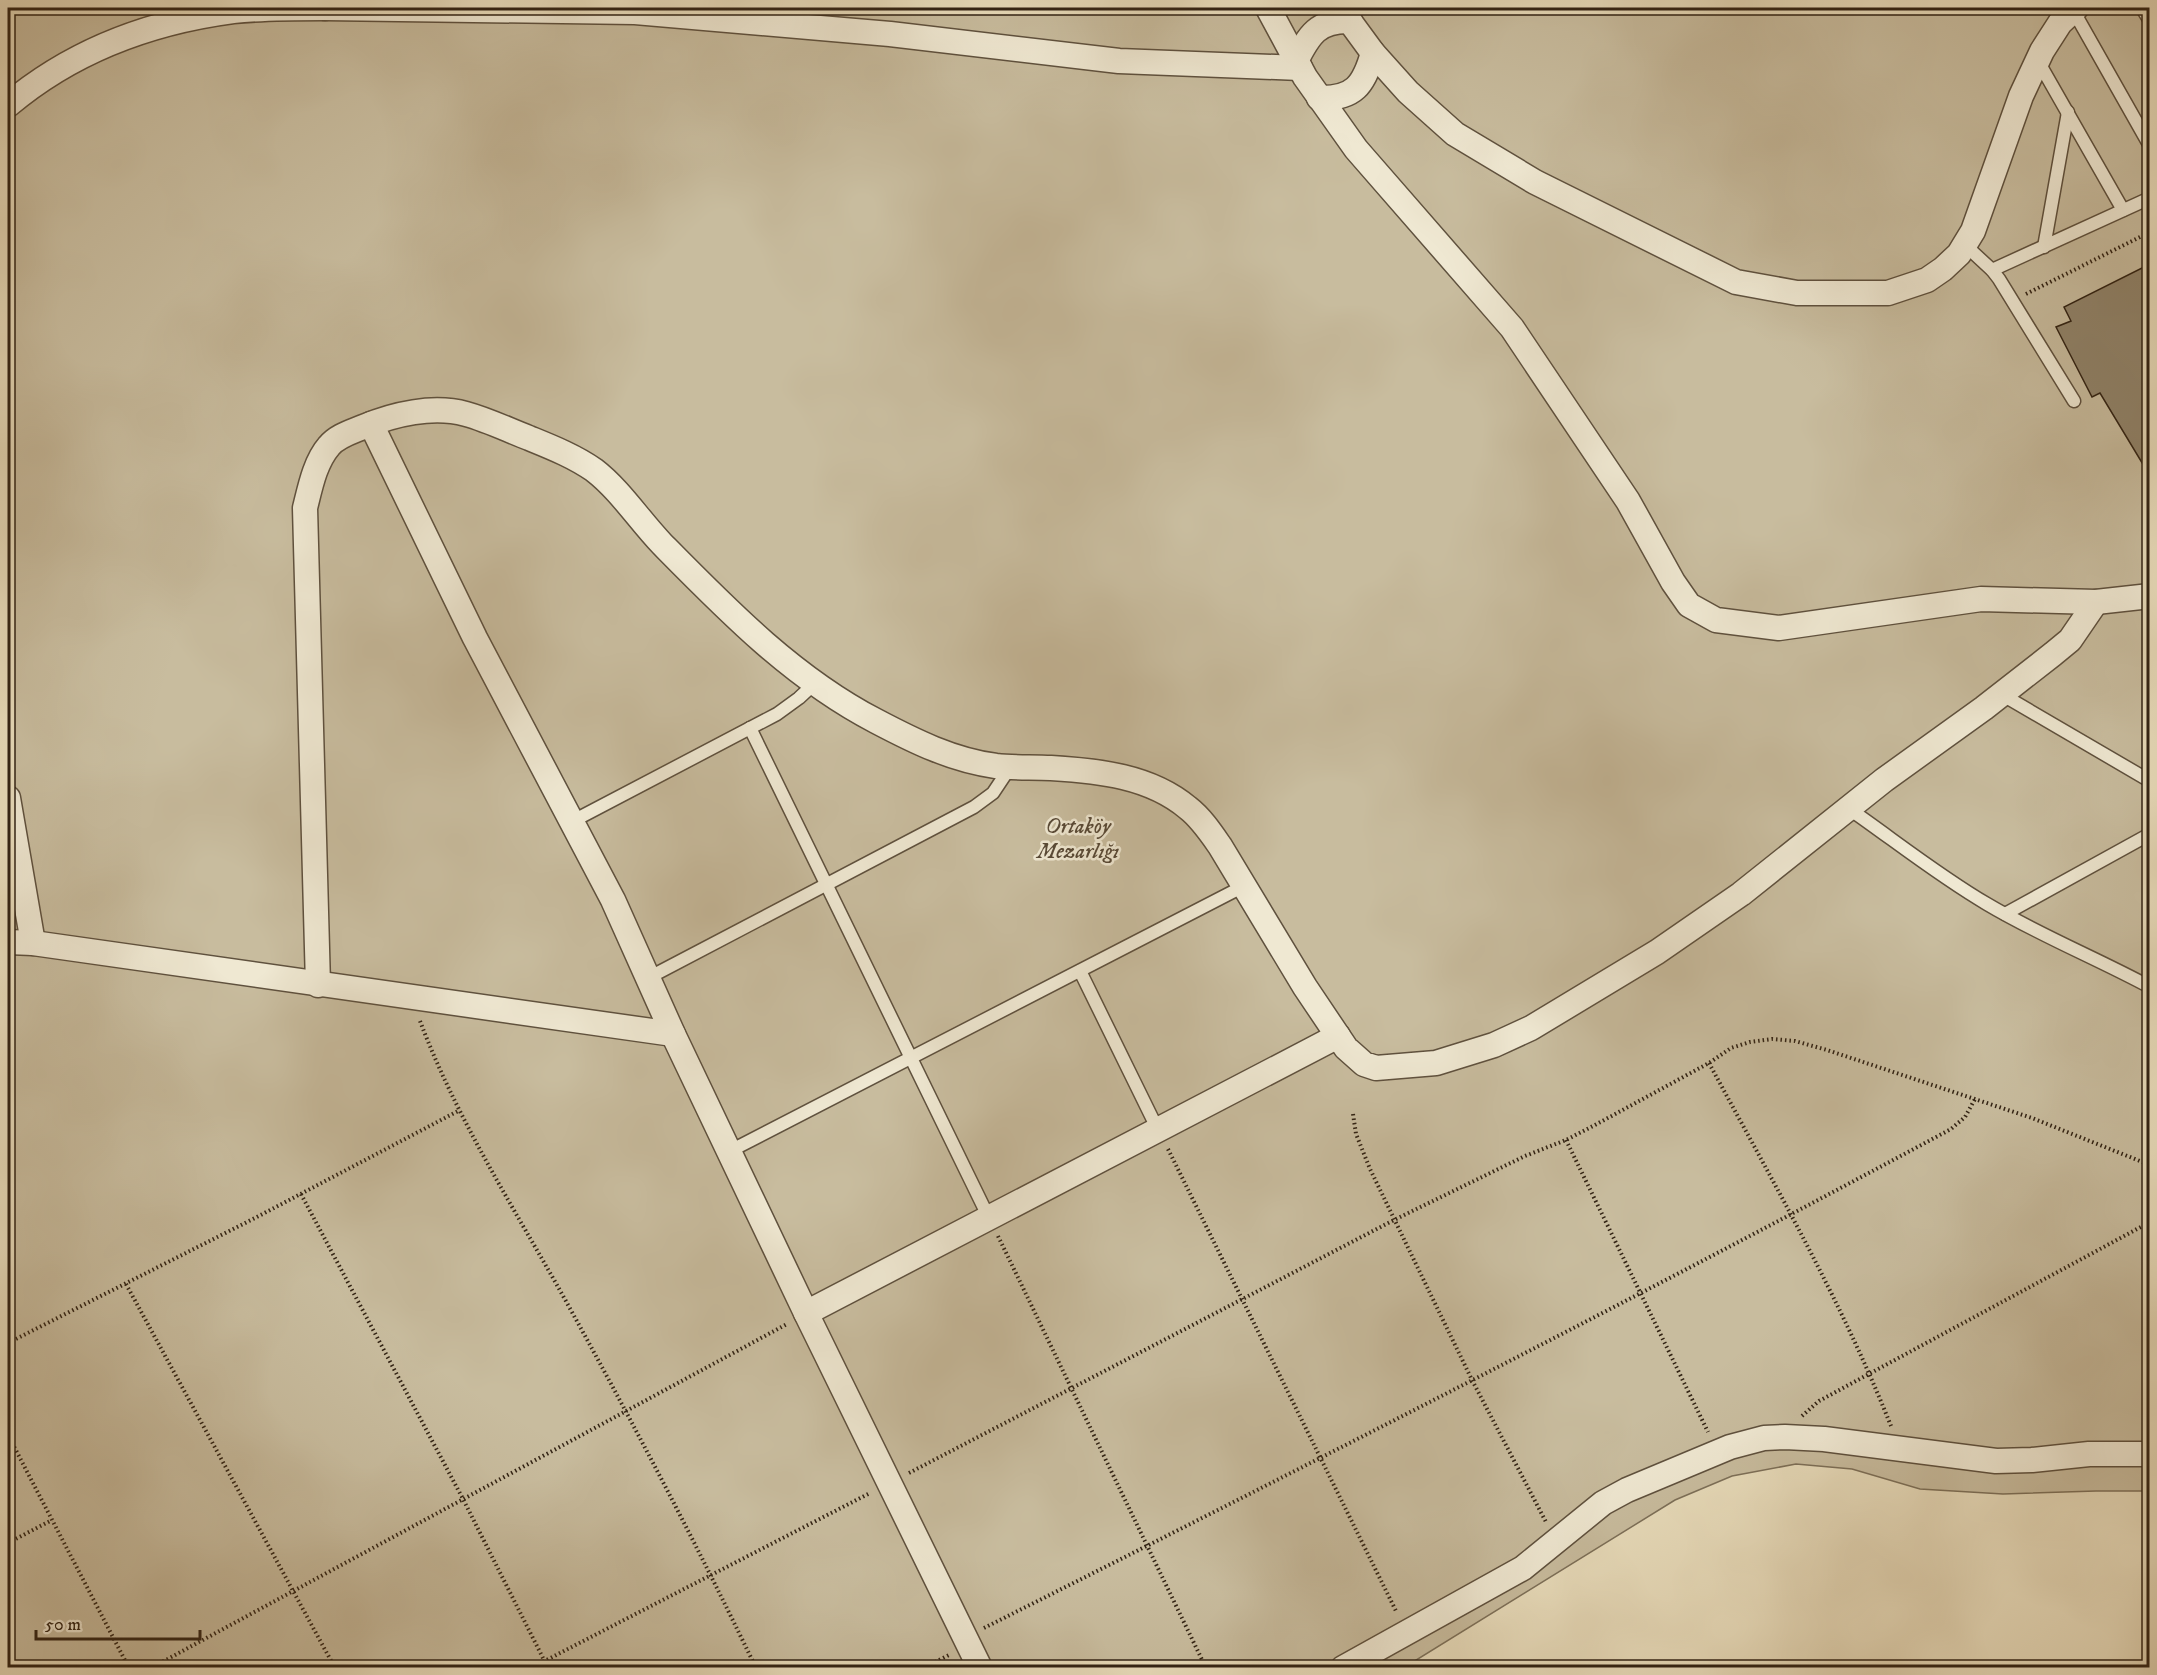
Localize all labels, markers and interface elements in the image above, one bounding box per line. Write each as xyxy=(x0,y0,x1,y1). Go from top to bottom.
park label: Ortaköy Mezarlığı xyxy=(1035,813,1119,865)
scale bar xyxy=(36,1603,200,1641)
text: 50 m xyxy=(45,1614,81,1636)

